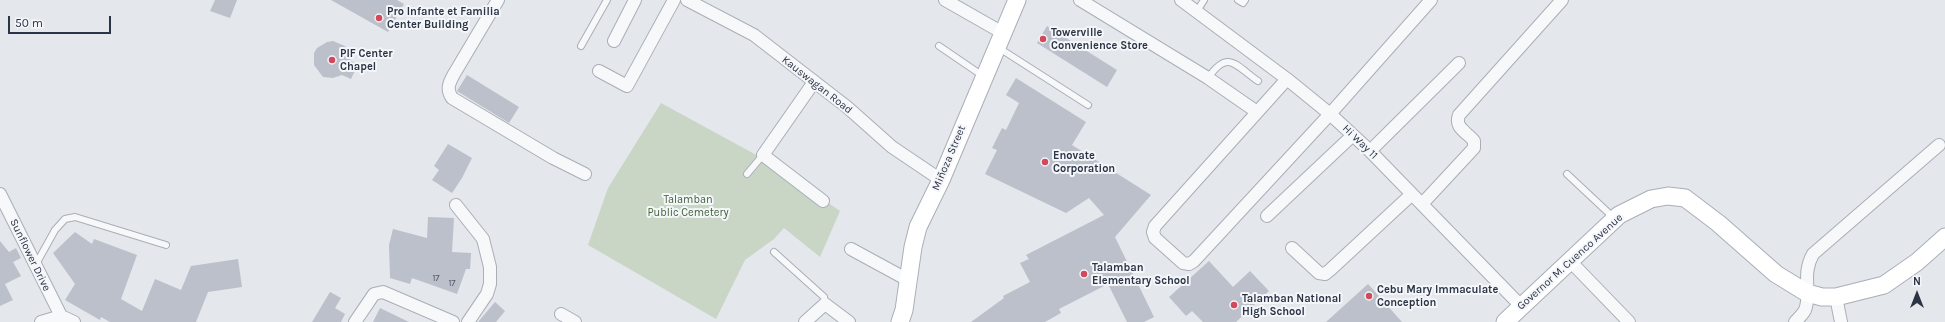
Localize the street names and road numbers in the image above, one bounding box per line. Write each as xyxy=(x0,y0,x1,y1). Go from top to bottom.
street label: Kauswagan Road xyxy=(779,53,855,117)
street label: Hi Way 11 xyxy=(1340,122,1380,162)
street label: Miñoza Street xyxy=(929,124,969,192)
street label: Governor M. Cuenco Avenue xyxy=(1514,211,1626,313)
street label: Sunflower Drive xyxy=(7,217,53,293)

